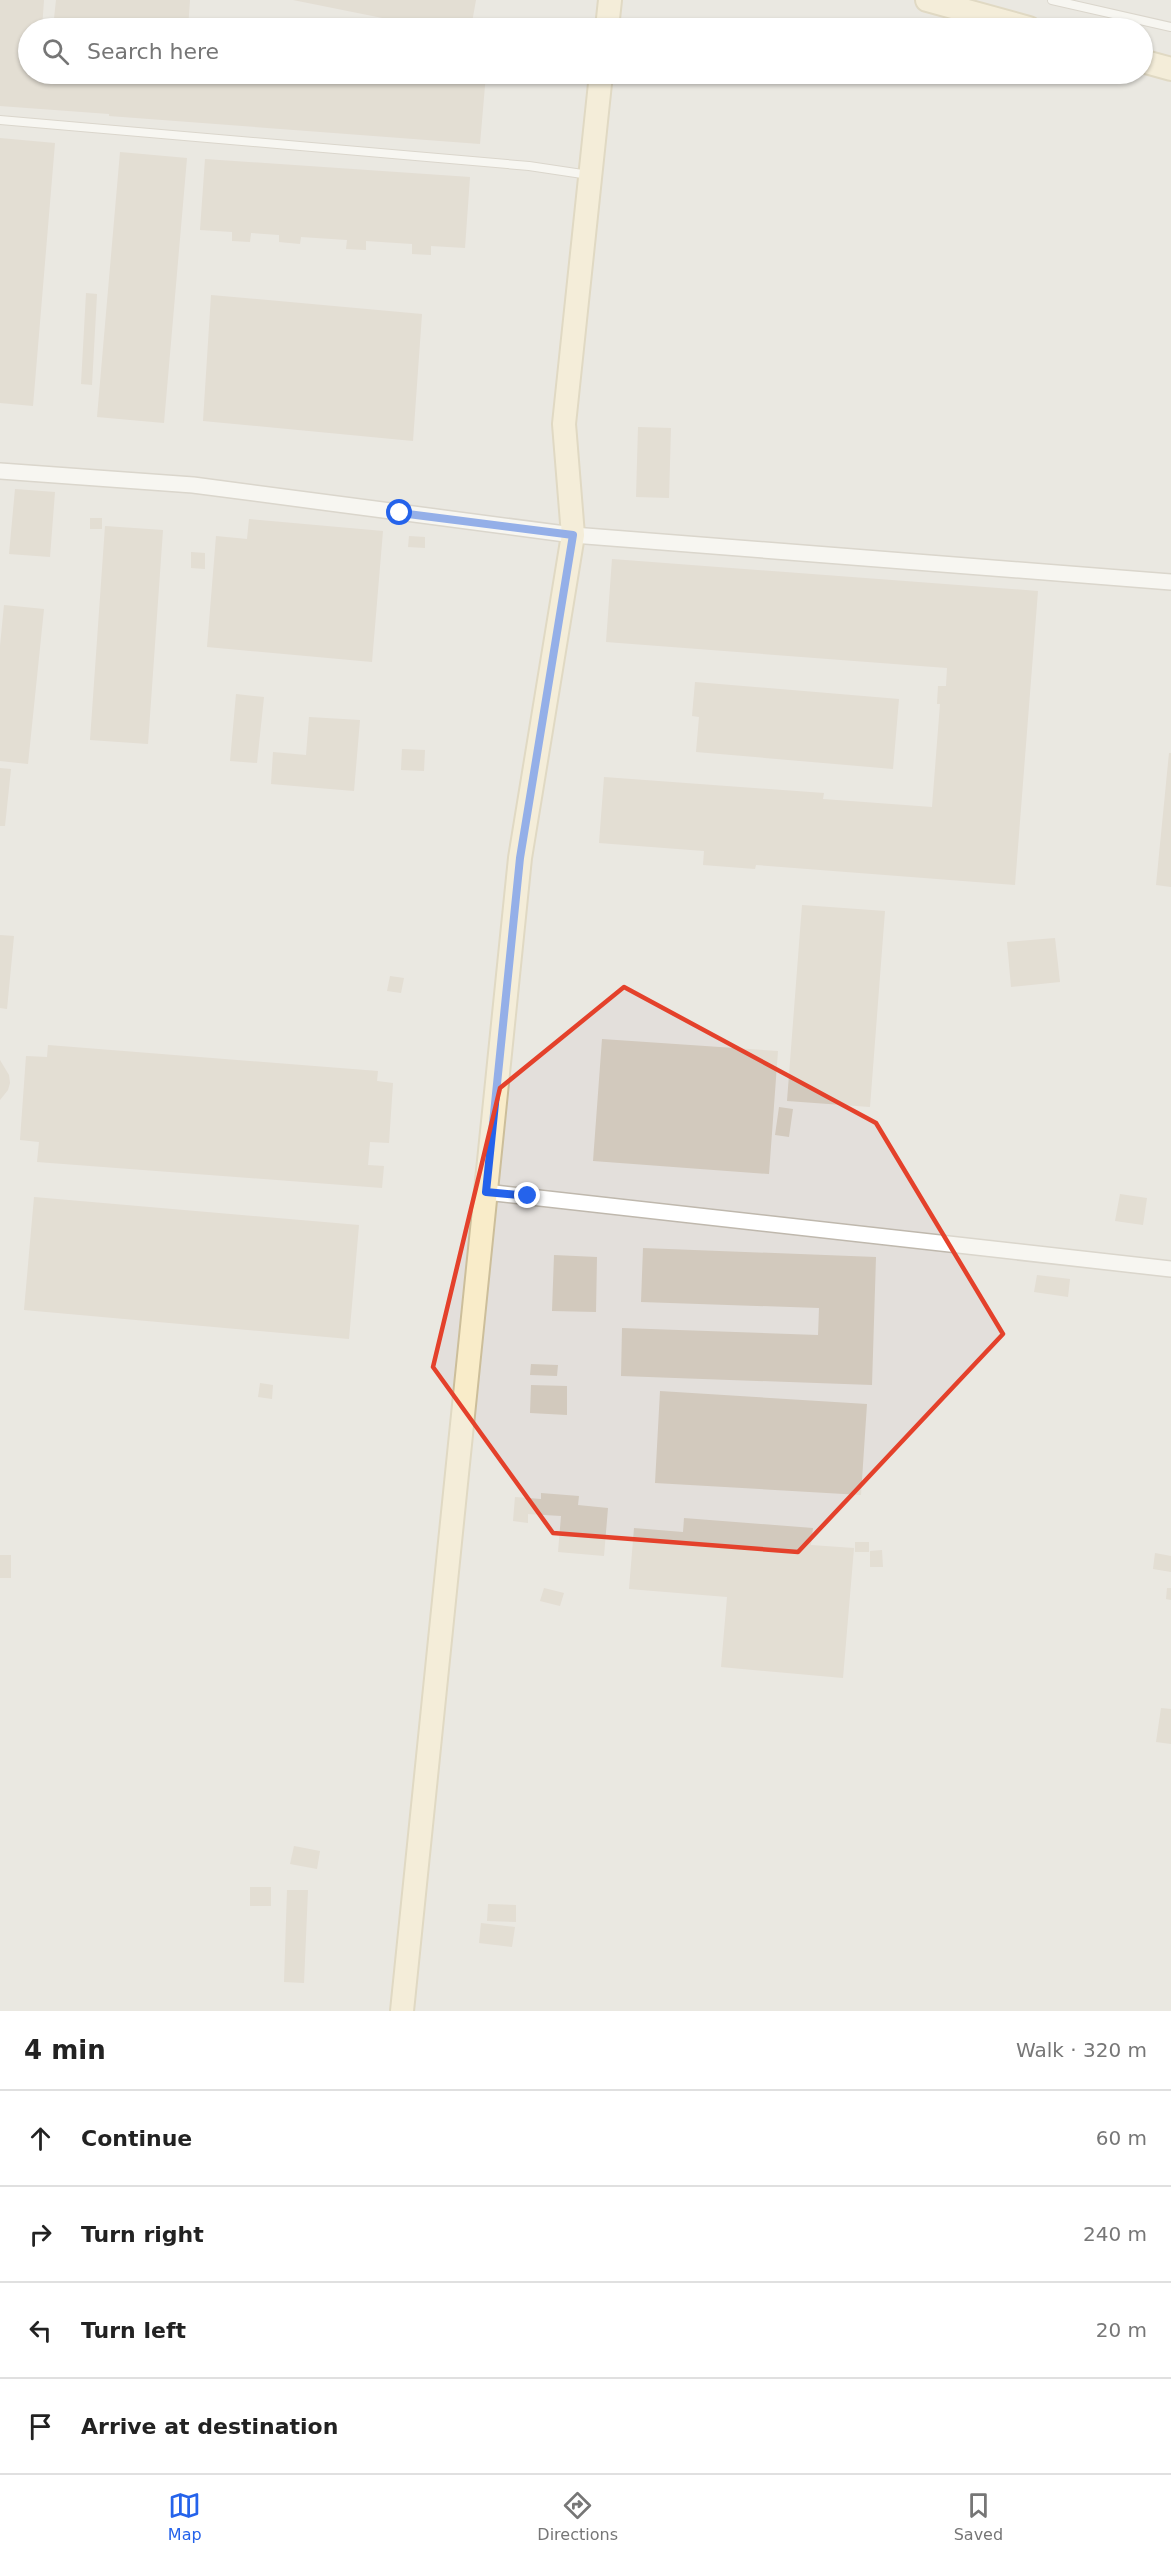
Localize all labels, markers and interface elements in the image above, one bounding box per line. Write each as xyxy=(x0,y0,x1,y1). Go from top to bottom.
search box xyxy=(18,18,1153,84)
icon: search xyxy=(39,35,72,68)
text: Search here xyxy=(87,39,219,64)
route start xyxy=(386,499,412,525)
route end xyxy=(514,1182,540,1208)
text: 4 min xyxy=(24,2035,106,2065)
text: Walk · 320 m xyxy=(1016,2038,1147,2062)
icon: ahead xyxy=(24,2122,57,2155)
text: Continue xyxy=(81,2126,192,2151)
text: 60 m xyxy=(1096,2126,1147,2150)
icon: right xyxy=(24,2218,57,2251)
text: Turn right xyxy=(81,2222,204,2247)
text: 240 m xyxy=(1083,2222,1147,2246)
icon: left xyxy=(24,2314,57,2347)
text: Turn left xyxy=(81,2318,186,2343)
text: 20 m xyxy=(1096,2318,1147,2342)
icon: arrive xyxy=(24,2410,57,2443)
text: Arrive at destination xyxy=(81,2414,338,2439)
tab: Map xyxy=(168,2489,202,2544)
tab: Directions xyxy=(537,2489,618,2544)
tab: Saved xyxy=(954,2489,1003,2544)

